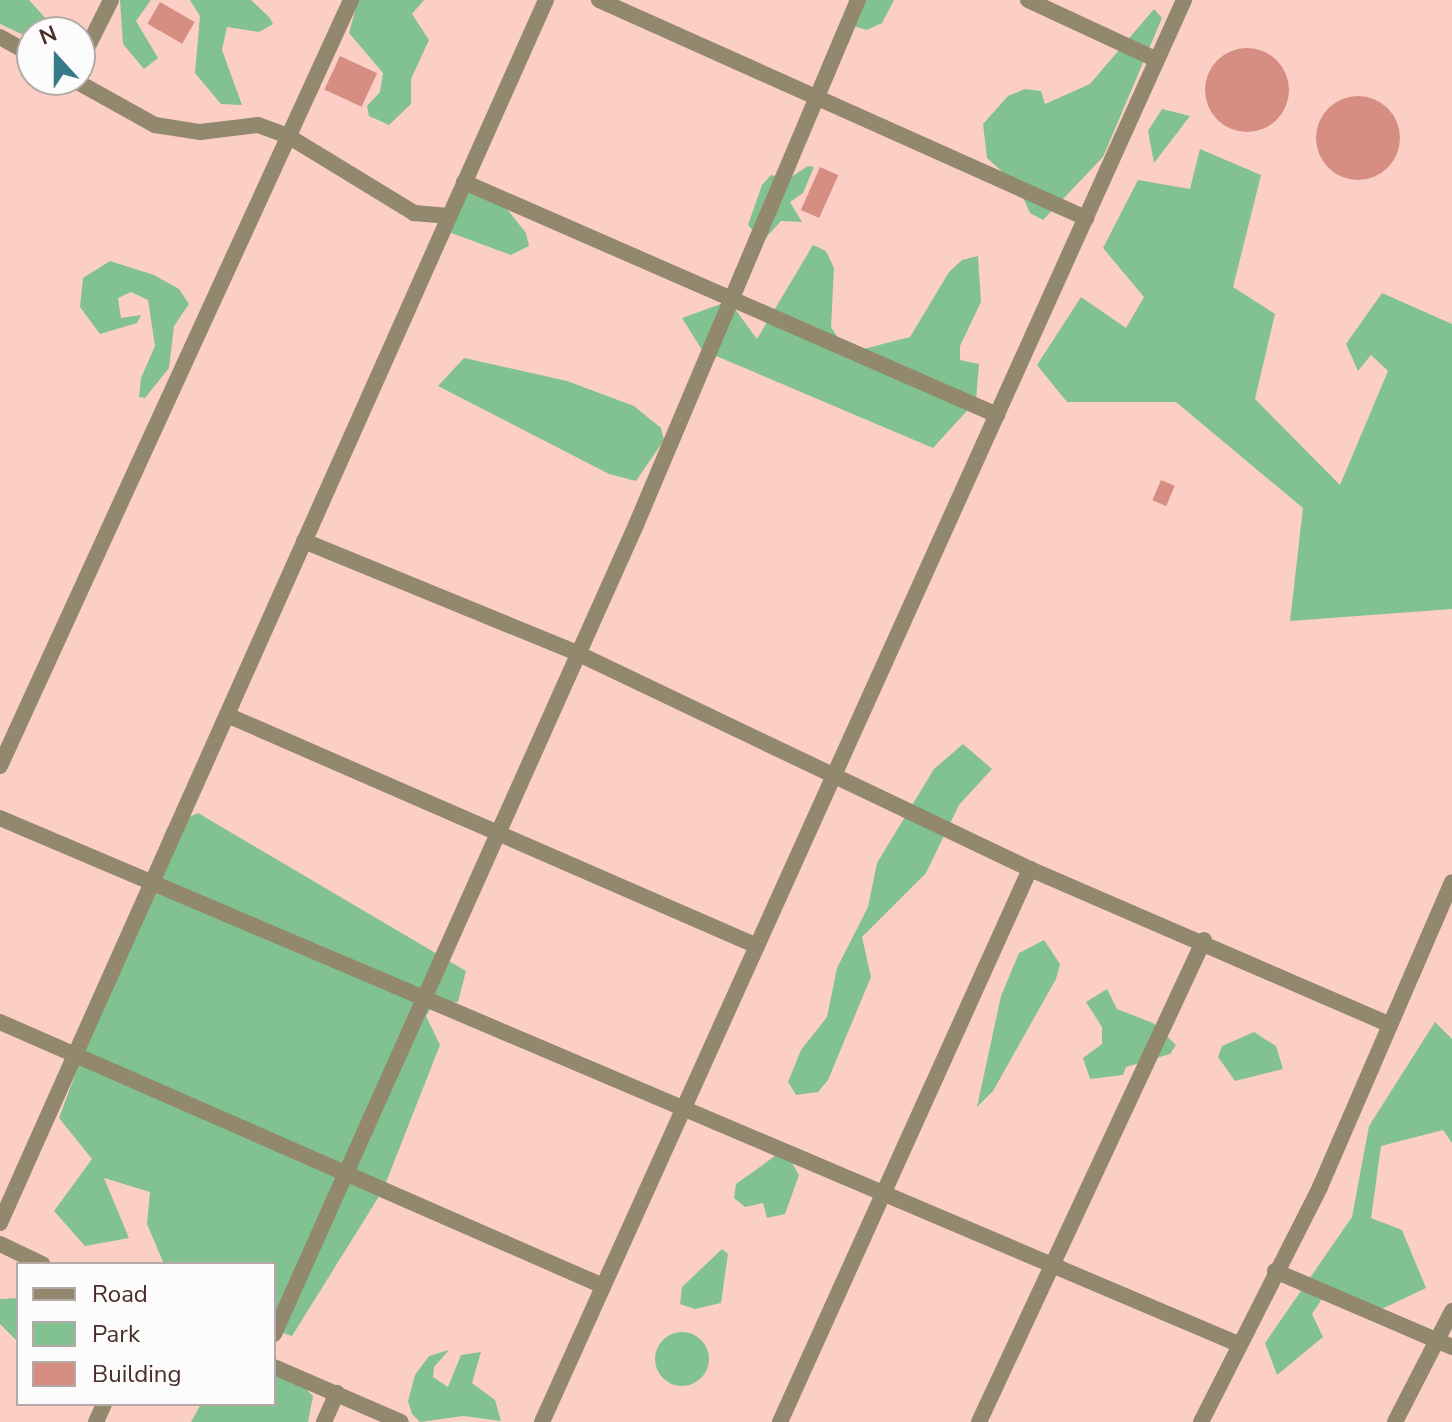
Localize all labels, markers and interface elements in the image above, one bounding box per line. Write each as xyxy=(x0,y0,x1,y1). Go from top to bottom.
north arrow xyxy=(16,16,96,96)
text: N xyxy=(35,19,61,52)
legend xyxy=(16,1262,276,1406)
text: Road xyxy=(92,1278,148,1310)
text: Park xyxy=(92,1318,140,1350)
text: Building xyxy=(92,1358,182,1390)

